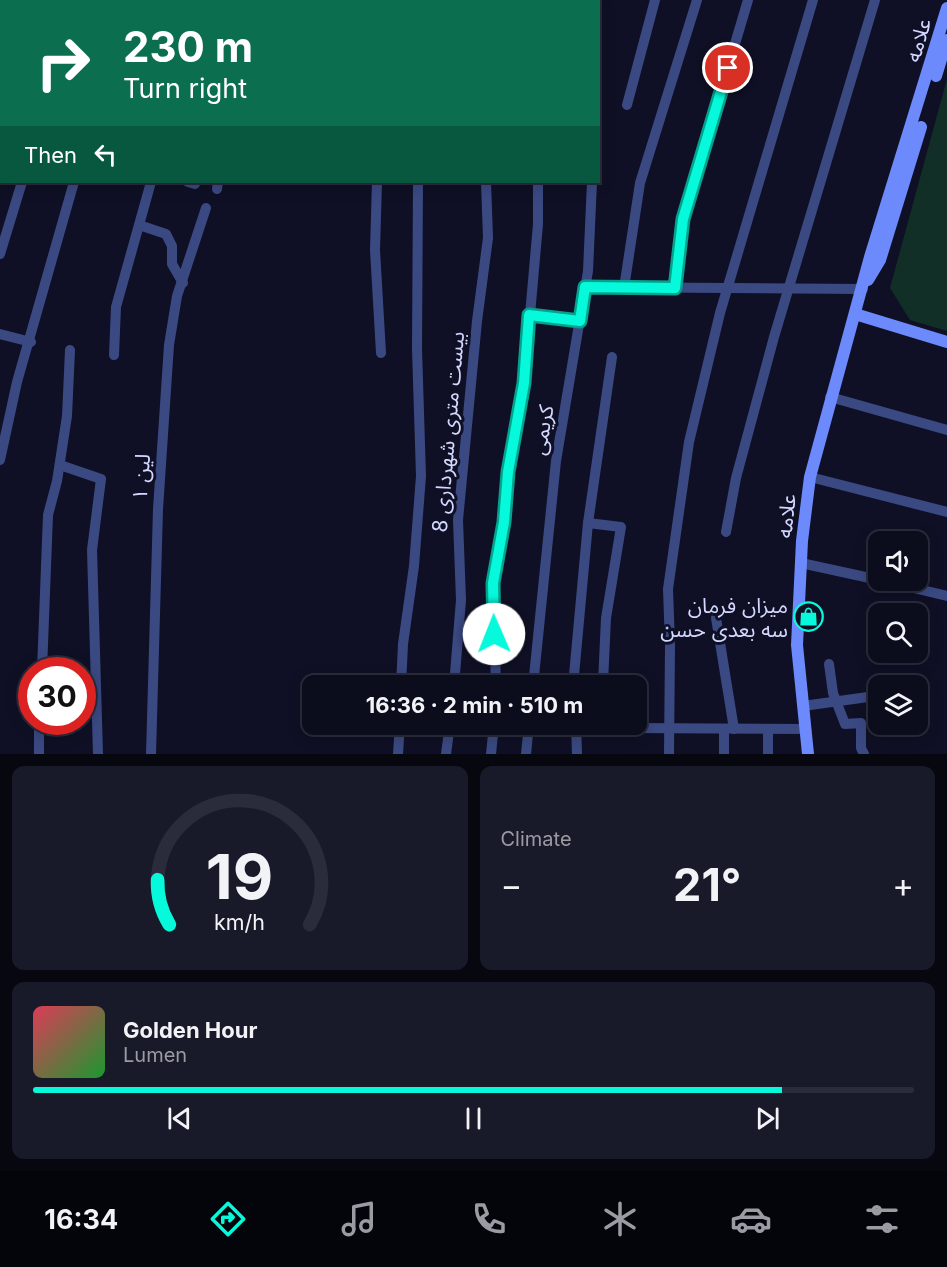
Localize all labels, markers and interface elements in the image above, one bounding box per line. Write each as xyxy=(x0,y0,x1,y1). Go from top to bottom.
street label: علامه xyxy=(900,15,936,65)
text: 230 m xyxy=(123,21,253,72)
icon: right xyxy=(24,24,102,102)
pin xyxy=(702,42,753,93)
icon: arrive xyxy=(711,51,744,84)
text: Turn right xyxy=(123,72,247,105)
icon: left xyxy=(89,138,122,171)
text: Then xyxy=(24,142,77,168)
street label: بیست متری شهرداری 8 xyxy=(427,330,469,534)
street label: کریمی xyxy=(525,403,559,457)
street label: لین ۱ xyxy=(127,453,155,501)
street label: علامه xyxy=(771,493,801,539)
map controls xyxy=(868,531,928,735)
button: sound xyxy=(868,531,928,591)
place label: میزان فرمان سه بعدی حسن xyxy=(660,593,788,642)
shop icon: میزان فرمان سه بعدی حسن xyxy=(793,601,825,633)
position arrow xyxy=(462,602,526,666)
button: search xyxy=(868,603,928,663)
speed limit sign: 30 xyxy=(18,657,96,735)
button: layers xyxy=(868,675,928,735)
text: 16:36 · 2 min · 510 m xyxy=(366,692,583,718)
text: Climate xyxy=(501,827,572,851)
text: 19 xyxy=(206,839,273,914)
text: 21° xyxy=(673,857,741,912)
text: − xyxy=(501,865,522,905)
text: + xyxy=(892,865,914,905)
text: km/h xyxy=(214,909,265,935)
text: Golden Hour xyxy=(123,1017,257,1043)
text: Lumen xyxy=(123,1043,187,1067)
icon: previous xyxy=(163,1102,196,1135)
icon: pause xyxy=(457,1102,490,1135)
icon: next xyxy=(751,1102,784,1135)
icon: directions xyxy=(207,1198,249,1240)
icon: music xyxy=(338,1198,380,1240)
icon: phone xyxy=(468,1198,510,1240)
icon: climate xyxy=(599,1198,641,1240)
icon: car xyxy=(730,1198,772,1240)
icon: filters xyxy=(861,1198,903,1240)
text: 16:34 xyxy=(44,1203,118,1236)

